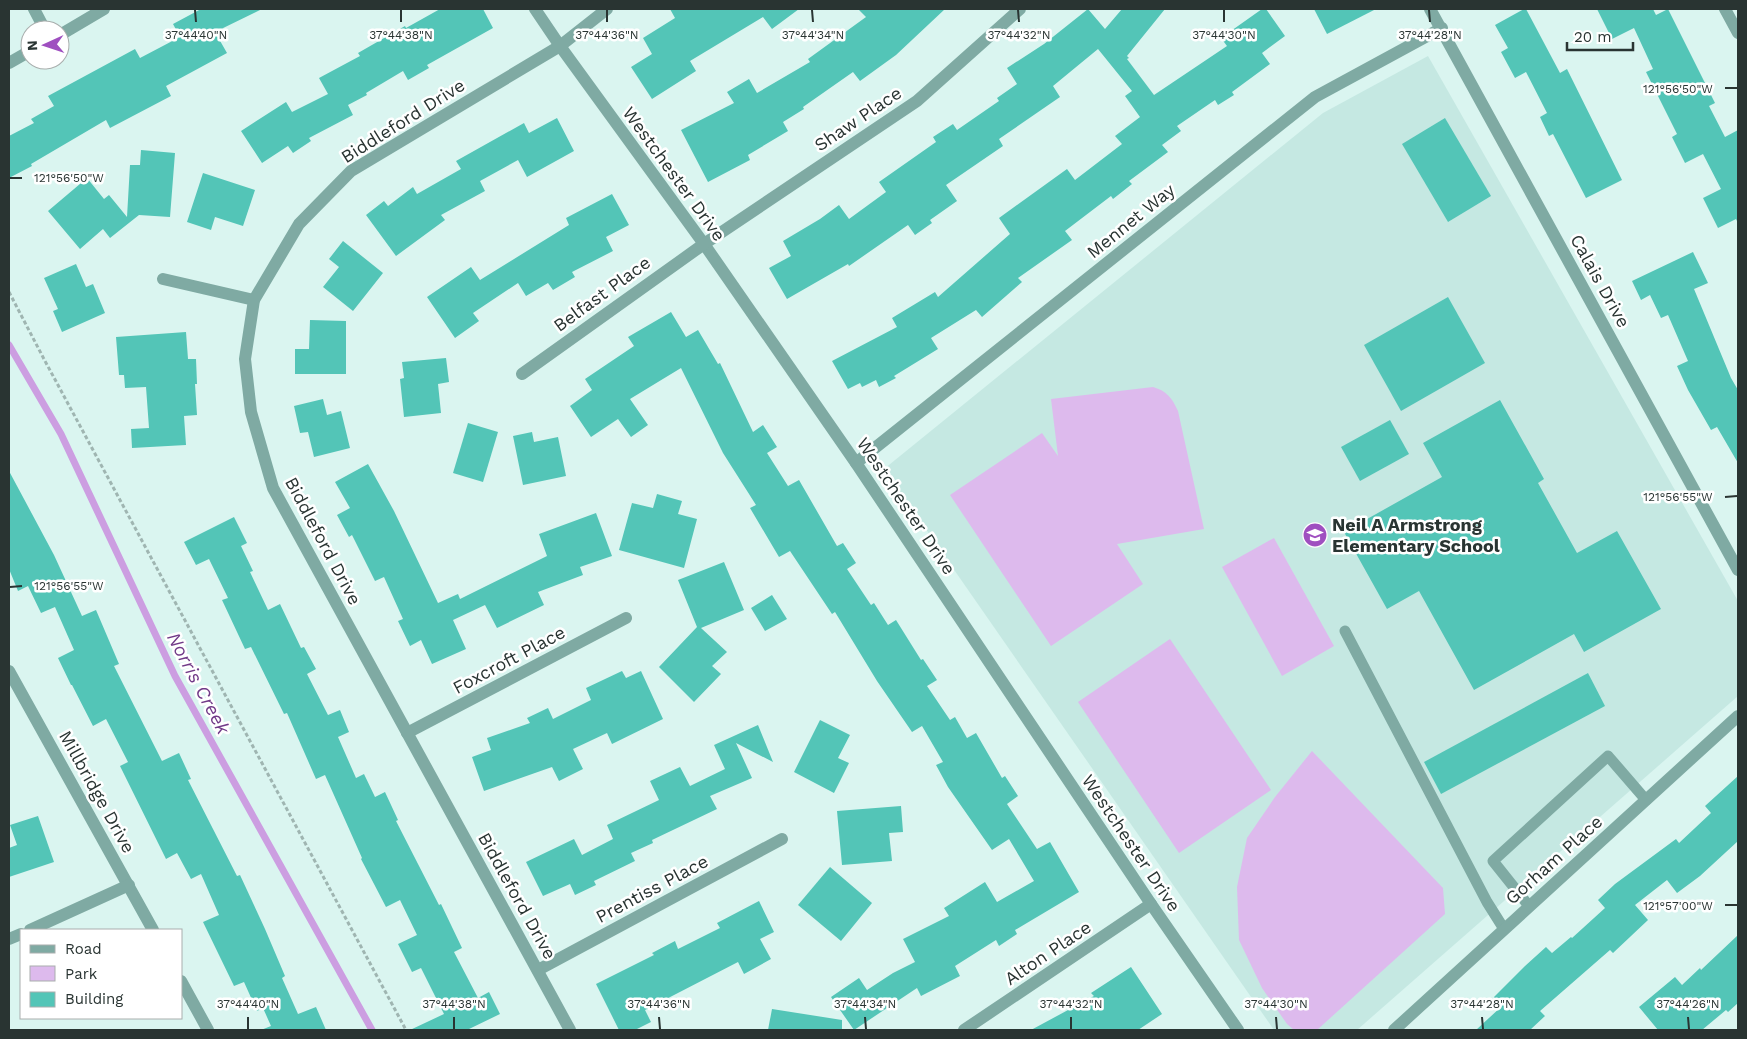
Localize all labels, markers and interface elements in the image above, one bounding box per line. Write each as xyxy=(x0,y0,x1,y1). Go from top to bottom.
north arrow xyxy=(20,20,70,70)
scale bar xyxy=(1567,20,1633,52)
text: 37°44'40"N xyxy=(165,28,227,42)
text: 37°44'38"N xyxy=(369,28,433,42)
text: 37°44'36"N xyxy=(575,28,639,42)
text: 37°44'34"N xyxy=(782,28,844,42)
text: 37°44'32"N xyxy=(988,28,1050,42)
text: 37°44'30"N xyxy=(1192,28,1256,42)
text: 37°44'28"N xyxy=(1398,28,1462,42)
text: 20 m xyxy=(1574,28,1612,46)
text: N xyxy=(24,40,40,51)
street label: Biddleford Drive xyxy=(337,74,468,167)
street label: Shaw Place xyxy=(810,82,905,155)
text: 121°56'50"W xyxy=(1643,82,1713,96)
street label: Westchester Drive xyxy=(619,102,730,245)
text: 121°56'50"W xyxy=(34,171,104,185)
street label: Mennet Way xyxy=(1083,178,1179,262)
street label: Calais Drive xyxy=(1566,230,1635,331)
street label: Belfast Place xyxy=(549,251,654,336)
street label: Westchester Drive xyxy=(853,433,960,578)
street label: Biddleford Drive xyxy=(281,473,366,608)
text: 121°56'55"W xyxy=(1643,490,1713,504)
place label: Neil A Armstrong Elementary School xyxy=(1332,514,1500,556)
school or university icon: Neil A Armstrong Elementary School xyxy=(1302,522,1328,548)
text: 121°56'55"W xyxy=(34,579,104,593)
street label: Foxcroft Place xyxy=(449,621,569,698)
water label: Norris Creek xyxy=(162,628,235,739)
street label: Millbridge Drive xyxy=(55,727,140,857)
street label: Westchester Drive xyxy=(1078,770,1185,915)
street label: Gorham Place xyxy=(1501,811,1606,909)
street label: Biddleford Drive xyxy=(474,829,561,963)
street label: Prentiss Place xyxy=(592,850,711,927)
text: 121°57'00"W xyxy=(1643,899,1713,913)
street label: Alton Place xyxy=(1000,916,1095,989)
legend xyxy=(20,929,182,1019)
text: Road xyxy=(65,940,102,958)
text: Park xyxy=(65,965,98,983)
text: Building xyxy=(65,990,123,1008)
text: 37°44'40"N xyxy=(217,997,279,1011)
text: 37°44'38"N xyxy=(422,997,486,1011)
text: 37°44'36"N xyxy=(627,997,691,1011)
text: 37°44'34"N xyxy=(834,997,896,1011)
text: 37°44'32"N xyxy=(1040,997,1102,1011)
text: 37°44'30"N xyxy=(1244,997,1308,1011)
text: 37°44'28"N xyxy=(1450,997,1514,1011)
text: 37°44'26"N xyxy=(1656,997,1720,1011)

